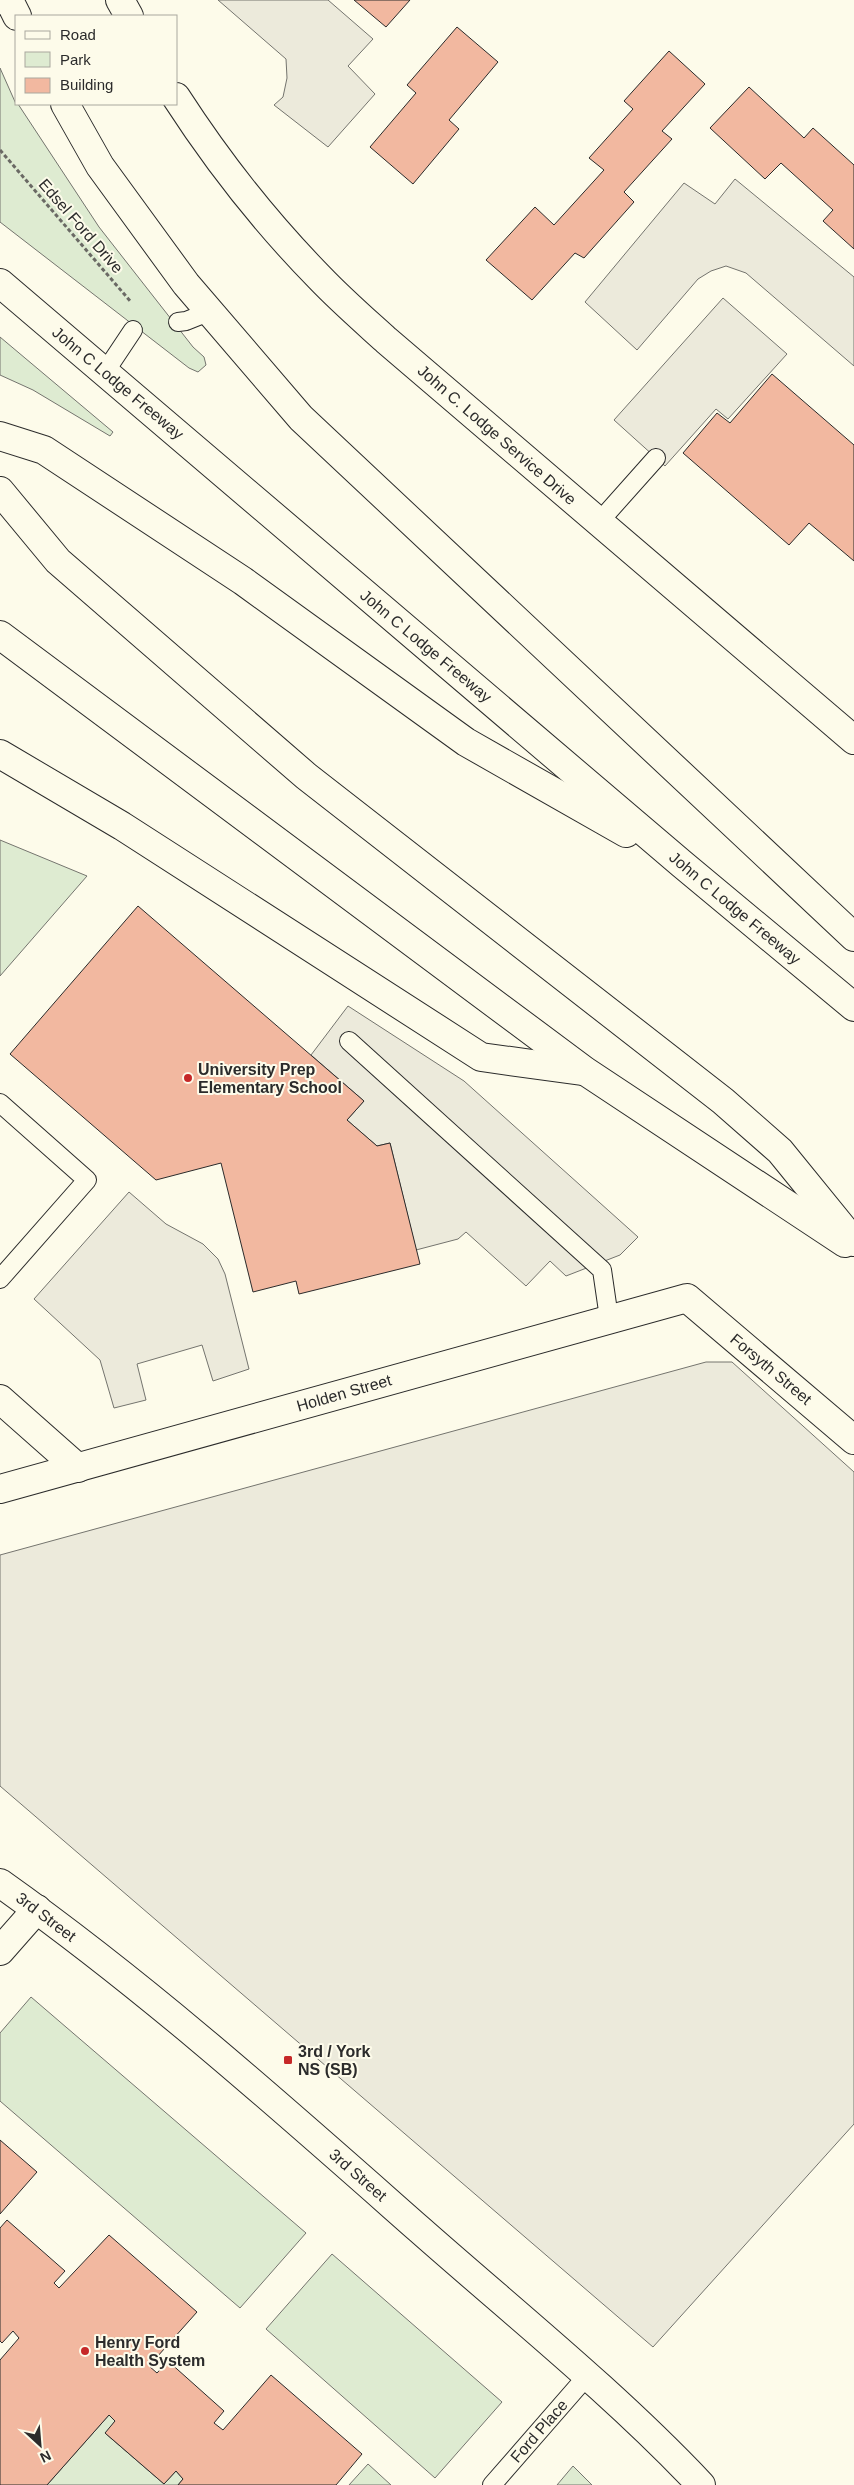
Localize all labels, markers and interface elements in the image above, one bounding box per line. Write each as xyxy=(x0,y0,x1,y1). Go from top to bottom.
legend xyxy=(15,15,178,105)
text: Road xyxy=(60,26,96,43)
text: Park xyxy=(60,51,91,68)
text: Building xyxy=(60,76,113,93)
street label: Edsel Ford Drive xyxy=(35,175,127,277)
street label: John C Lodge Freeway xyxy=(49,323,187,443)
street label: John C. Lodge Service Drive xyxy=(415,362,580,508)
street label: John C Lodge Freeway xyxy=(357,586,495,706)
street label: John C Lodge Freeway xyxy=(666,848,804,968)
place label: University Prep Elementary School xyxy=(198,1061,342,1096)
marker: University Prep Elementary School xyxy=(182,1072,194,1084)
street label: Forsyth Street xyxy=(727,1330,815,1408)
street label: Holden Street xyxy=(295,1371,394,1415)
street label: 3rd Street xyxy=(13,1889,80,1945)
place label: 3rd / York NS (SB) xyxy=(298,2043,370,2078)
marker: 3rd / York NS (SB) xyxy=(282,2054,294,2066)
street label: 3rd Street xyxy=(326,2146,391,2205)
place label: Henry Ford Health System xyxy=(95,2334,205,2369)
marker: Henry Ford Health System xyxy=(79,2345,91,2357)
street label: Ford Place xyxy=(507,2396,571,2466)
north arrow xyxy=(15,2420,65,2470)
text: N xyxy=(38,2447,54,2466)

